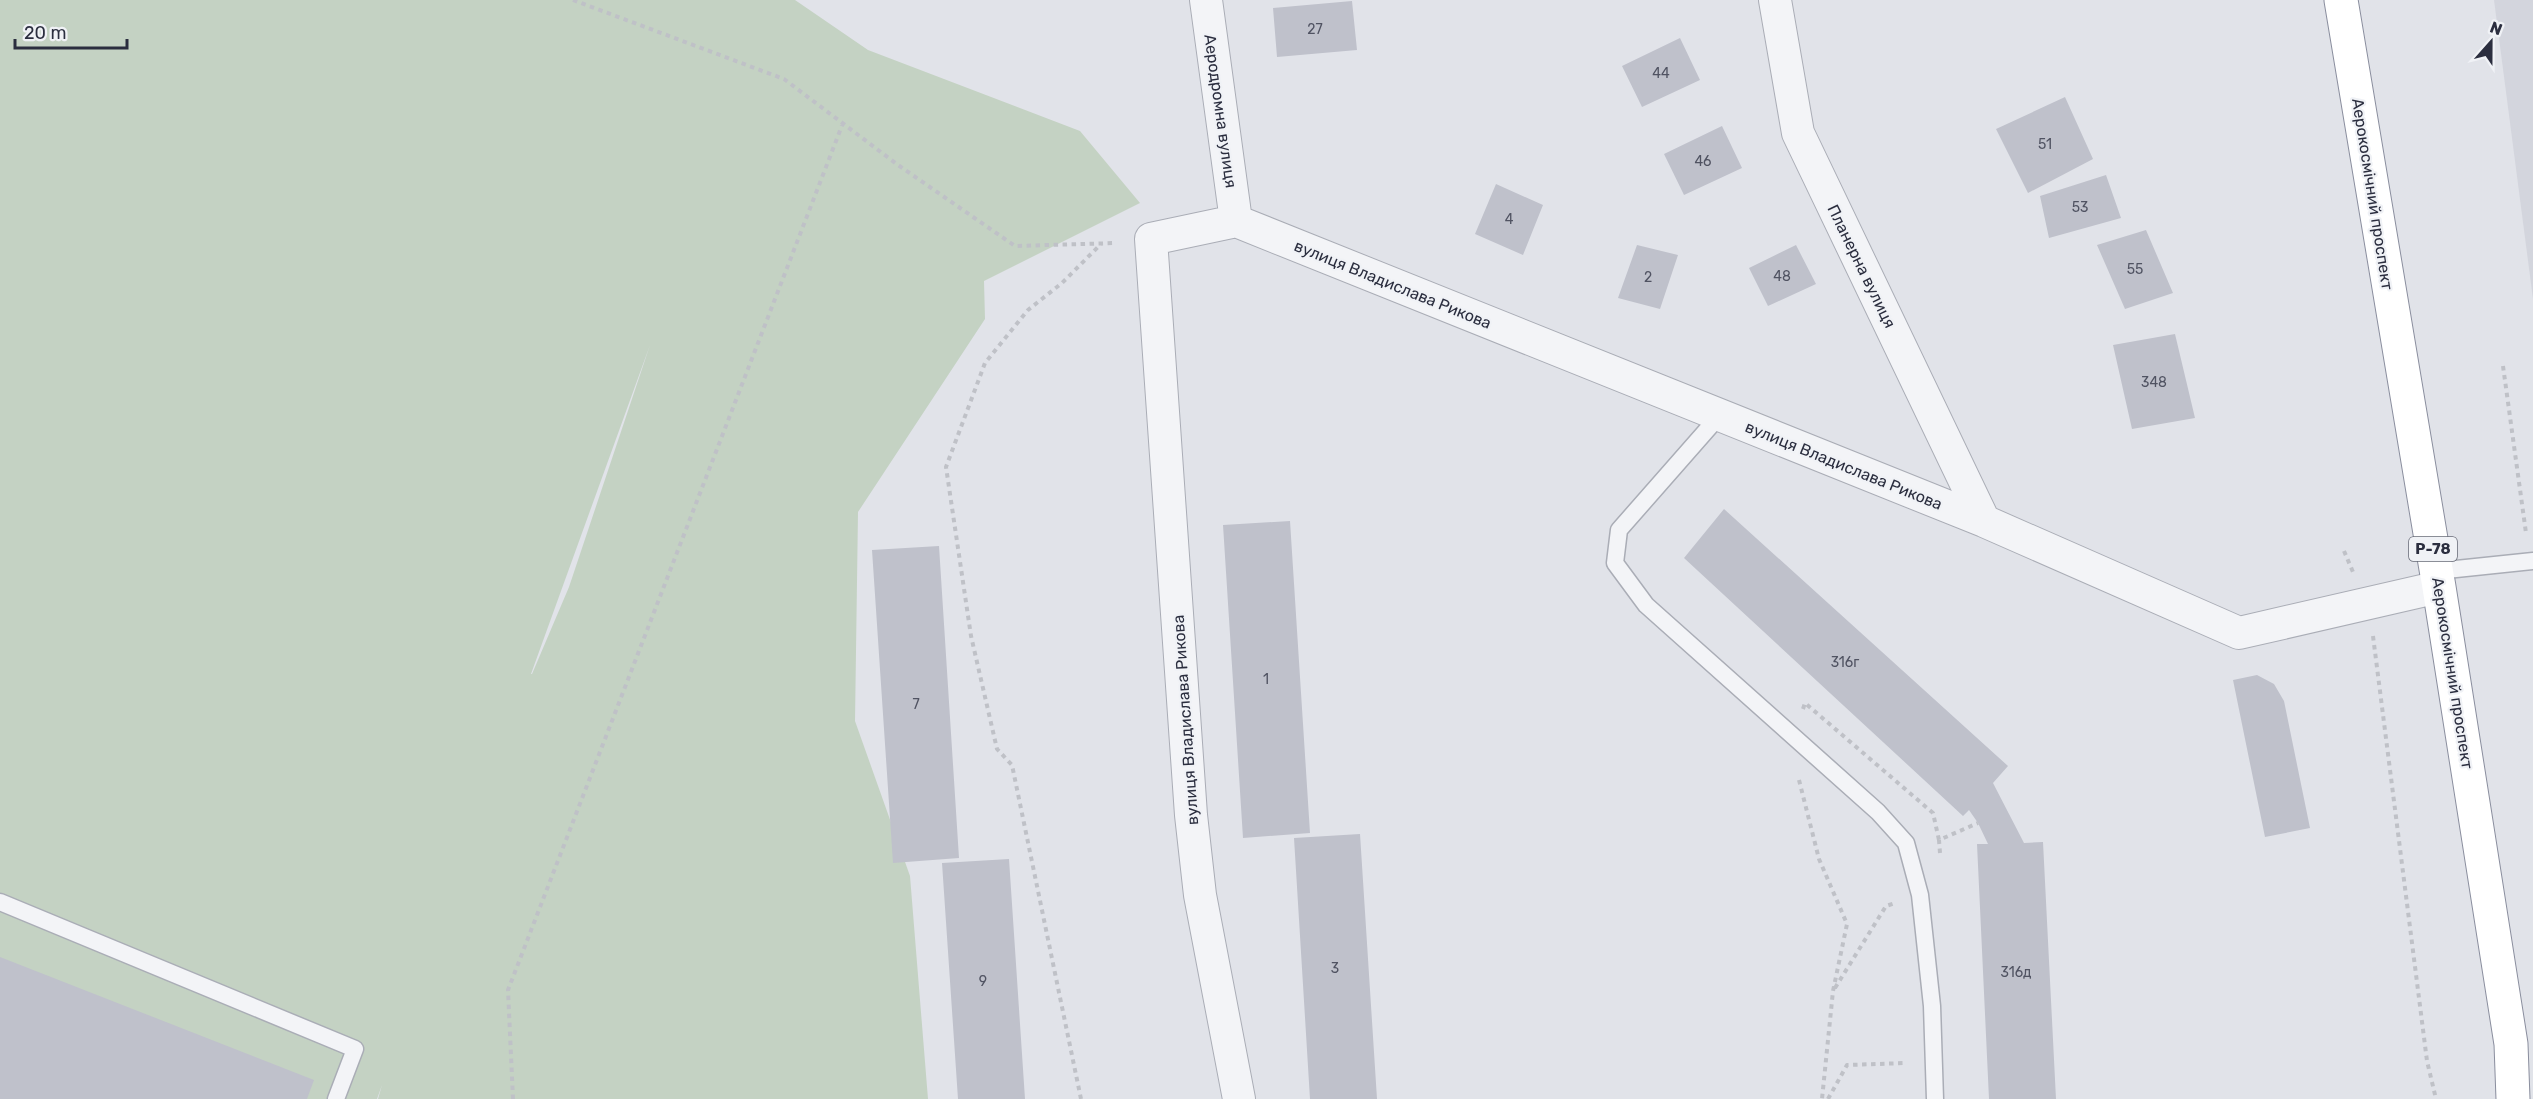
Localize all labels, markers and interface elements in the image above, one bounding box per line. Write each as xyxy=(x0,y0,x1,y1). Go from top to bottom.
scale bar xyxy=(15,12,128,50)
north arrow xyxy=(2461,12,2521,72)
text: N xyxy=(2487,18,2505,39)
house number: 27 xyxy=(1307,21,1323,38)
text: 20 m xyxy=(24,22,66,44)
street label: Аеродромна вулиця xyxy=(1200,33,1241,189)
house number: 44 xyxy=(1652,65,1670,82)
street label: Аерокосмічний проспект xyxy=(2348,97,2397,291)
house number: 51 xyxy=(2038,136,2052,153)
house number: 46 xyxy=(1694,153,1712,170)
house number: 53 xyxy=(2072,199,2088,216)
street label: Планерна вулиця xyxy=(1823,201,1900,331)
house number: 4 xyxy=(1505,211,1514,228)
street label: вулиця Владислава Рикова xyxy=(1292,236,1494,333)
house number: 55 xyxy=(2127,261,2143,278)
house number: 48 xyxy=(1773,268,1791,285)
house number: 2 xyxy=(1644,269,1652,286)
house number: 348 xyxy=(2141,374,2167,391)
street label: вулиця Владислава Рикова xyxy=(1743,417,1945,514)
road number: Р-78 xyxy=(2409,537,2457,561)
street label: Аерокосмічний проспект xyxy=(2428,576,2477,770)
street label: вулиця Владислава Рикова xyxy=(1169,614,1202,826)
house number: 316г xyxy=(1831,654,1859,671)
house number: 1 xyxy=(1263,671,1269,688)
house number: 7 xyxy=(912,696,920,713)
house number: 3 xyxy=(1331,960,1339,977)
house number: 316д xyxy=(2001,964,2032,981)
house number: 9 xyxy=(979,973,987,990)

